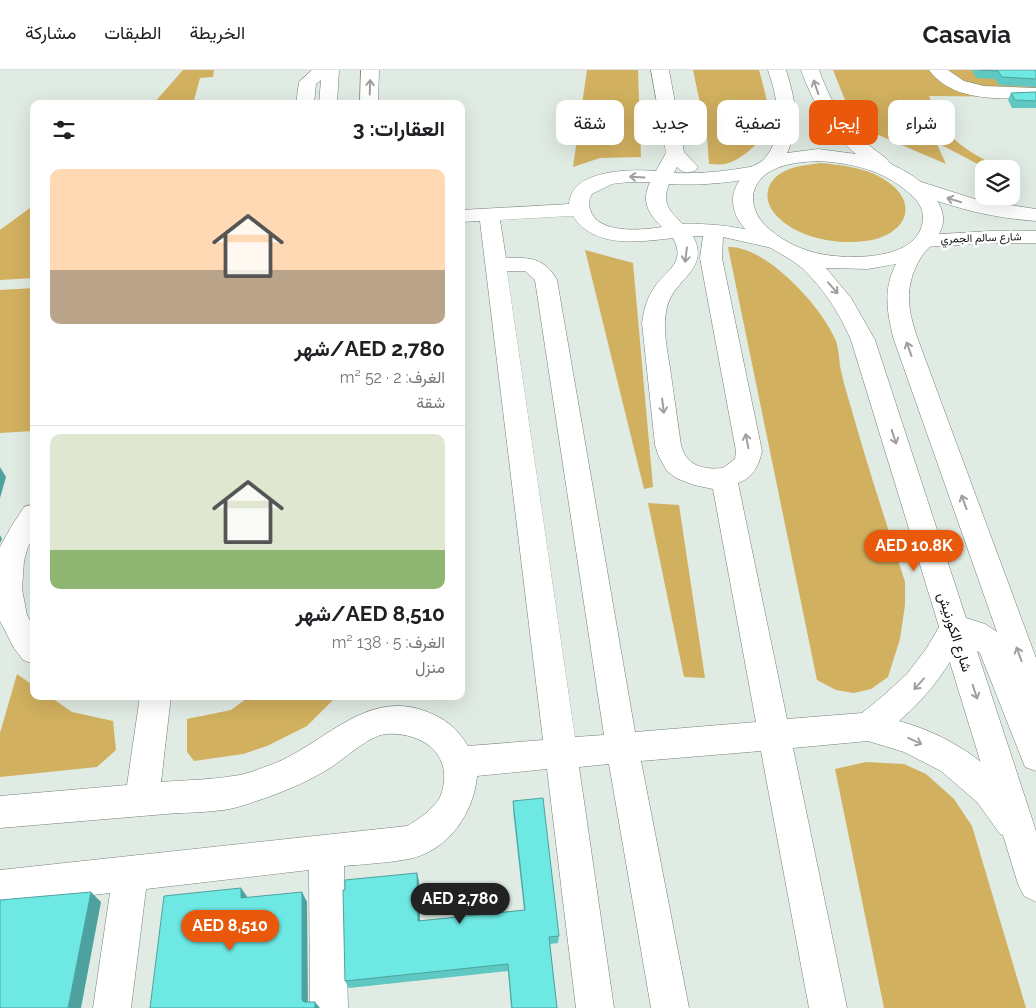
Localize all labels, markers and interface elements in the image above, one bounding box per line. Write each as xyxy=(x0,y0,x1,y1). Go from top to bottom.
text: Casavia xyxy=(922,20,1011,49)
text: مشاركة xyxy=(25,22,76,43)
text: الطبقات xyxy=(104,22,161,43)
text: الخريطة xyxy=(189,22,245,43)
one-way arrow xyxy=(365,79,375,96)
one-way arrow xyxy=(811,80,820,95)
chip: شقة xyxy=(556,100,624,145)
chip: جديد xyxy=(634,100,707,145)
chip: تصفية xyxy=(717,100,799,145)
chip: إيجار xyxy=(809,100,878,145)
chip: شراء xyxy=(888,100,955,145)
icon: filters xyxy=(50,116,78,144)
text: العقارات: 3 xyxy=(353,116,445,141)
map controls xyxy=(975,160,1020,205)
button: layers xyxy=(975,160,1020,205)
one-way arrow xyxy=(629,173,645,182)
one-way arrow xyxy=(946,195,962,205)
icon: home xyxy=(203,201,293,291)
street label: شارع سالم الجمري xyxy=(940,230,1022,249)
one-way arrow xyxy=(681,246,691,262)
one-way arrow xyxy=(828,281,839,294)
text: AED 2,780/شهر xyxy=(294,336,445,361)
one-way arrow xyxy=(904,342,913,357)
text: الغرف: 2 · 52 m² xyxy=(340,368,445,387)
text: شقة xyxy=(416,393,445,412)
one-way arrow xyxy=(658,398,668,414)
one-way arrow xyxy=(889,429,899,445)
one-way arrow xyxy=(741,433,751,449)
icon: home xyxy=(203,467,293,557)
one-way arrow xyxy=(959,494,968,510)
pin: AED 10.8K xyxy=(857,530,971,572)
text: AED 10.8K xyxy=(875,536,953,555)
street label: شارع الكورنيش xyxy=(932,590,975,675)
text: AED 8,510/شهر xyxy=(296,601,445,626)
text: الغرف: 5 · 138 m² xyxy=(332,633,445,652)
one-way arrow xyxy=(1014,647,1023,663)
text: منزل xyxy=(415,658,445,677)
one-way arrow xyxy=(913,677,925,690)
one-way arrow xyxy=(970,684,980,700)
one-way arrow xyxy=(907,737,922,747)
pin: AED 2,780 xyxy=(403,882,517,925)
text: AED 2,780 xyxy=(422,889,498,908)
pin: AED 8,510 xyxy=(173,910,287,952)
text: AED 8,510 xyxy=(192,916,268,935)

